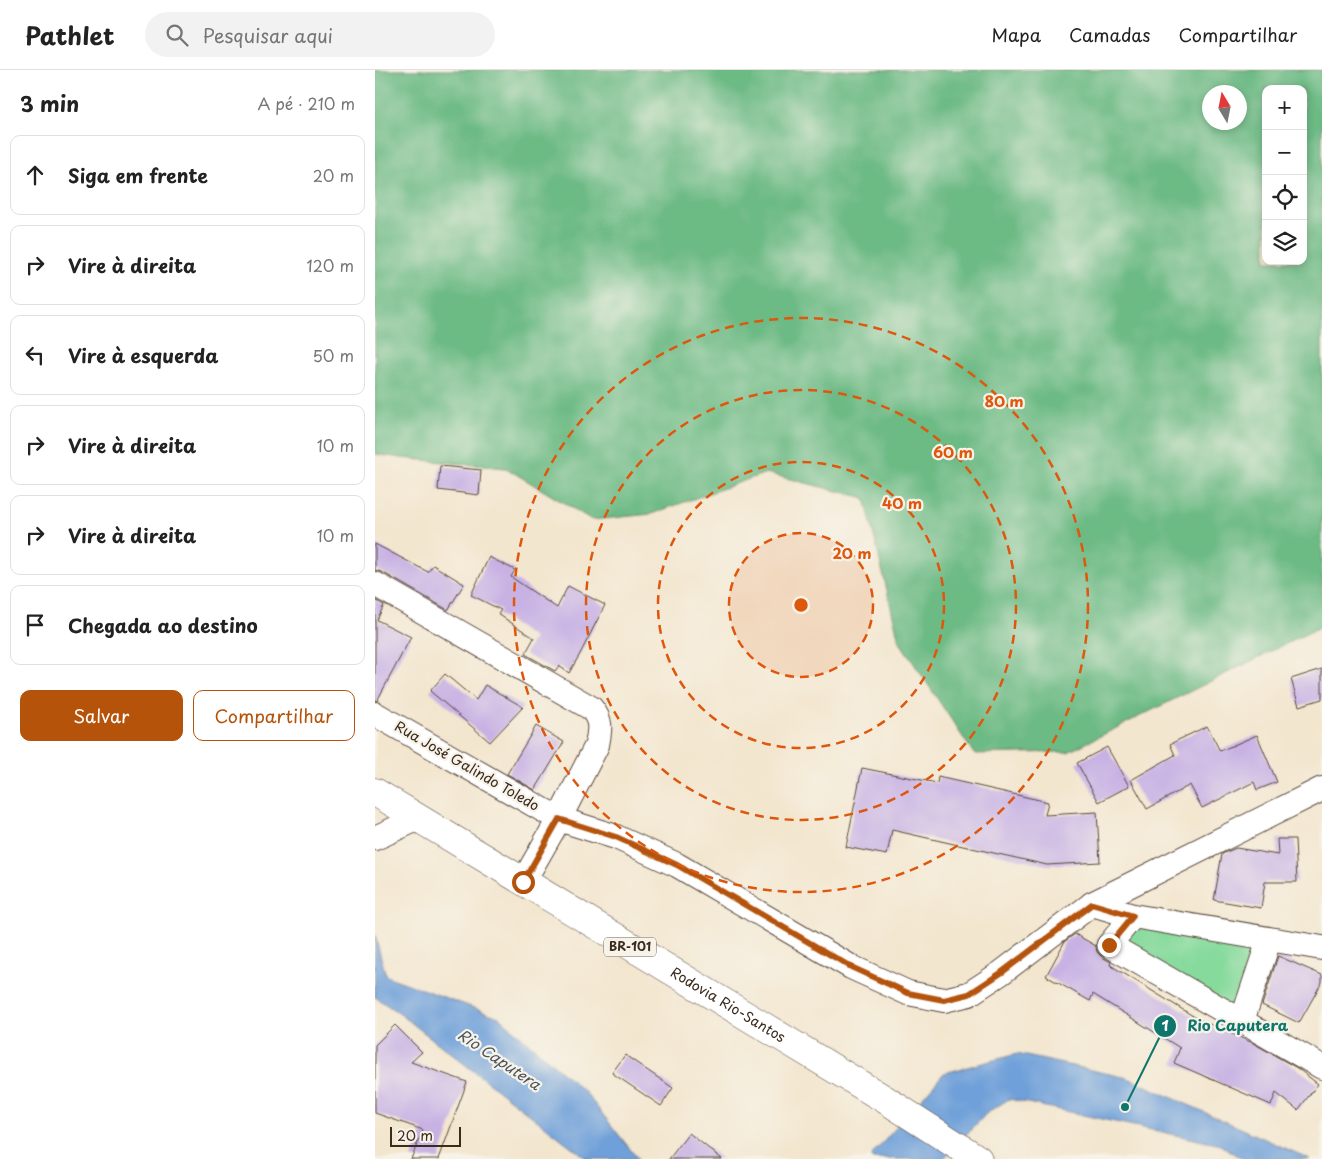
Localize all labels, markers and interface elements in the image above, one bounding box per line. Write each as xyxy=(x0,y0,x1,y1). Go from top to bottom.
search box xyxy=(145,12,495,57)
text: Pathlet xyxy=(25,17,115,53)
icon: search xyxy=(163,21,191,49)
text: Pesquisar aqui xyxy=(203,21,333,49)
text: Mapa xyxy=(991,21,1041,48)
text: Camadas xyxy=(1069,21,1151,48)
text: Compartilhar xyxy=(1179,21,1297,48)
north arrow xyxy=(1202,85,1247,130)
map controls xyxy=(1262,85,1307,265)
button: + xyxy=(1262,85,1307,130)
text: 3 min xyxy=(20,87,79,119)
text: A pé · 210 m xyxy=(258,91,355,115)
button: − xyxy=(1262,130,1307,175)
icon: ahead xyxy=(21,161,49,189)
text: Siga em frente xyxy=(68,161,208,189)
text: 20 m xyxy=(313,163,354,187)
button: locate xyxy=(1262,175,1307,220)
button: layers xyxy=(1262,220,1307,265)
icon: right xyxy=(21,251,49,279)
text: Vire à direita xyxy=(68,251,196,279)
text: 120 m xyxy=(307,253,354,277)
icon: left xyxy=(21,341,49,369)
text: Vire à esquerda xyxy=(68,341,219,369)
text: 50 m xyxy=(313,343,354,367)
text: 80 m xyxy=(984,389,1024,412)
icon: right xyxy=(21,431,49,459)
text: Vire à direita xyxy=(68,431,196,459)
text: 10 m xyxy=(317,433,354,457)
text: 60 m xyxy=(933,440,973,463)
text: 40 m xyxy=(882,491,922,514)
icon: right xyxy=(21,521,49,549)
text: Vire à direita xyxy=(68,521,196,549)
text: 10 m xyxy=(317,523,354,547)
text: 20 m xyxy=(833,541,871,564)
centre of rings xyxy=(792,596,810,614)
icon: arrive xyxy=(21,611,49,639)
text: Chegada ao destino xyxy=(68,611,258,639)
button: Salvar xyxy=(20,690,183,741)
button: Compartilhar xyxy=(193,690,355,741)
street label: Rua José Galindo Toledo xyxy=(391,715,544,816)
route start xyxy=(512,871,535,894)
route end xyxy=(1098,934,1121,957)
road number: BR-101 xyxy=(604,938,656,956)
street label: Rodovia Rio-Santos xyxy=(667,961,790,1047)
callout: Rio Caputera xyxy=(1152,1011,1299,1041)
text: 1 xyxy=(1161,1013,1169,1036)
text: Rio Caputera xyxy=(1188,1013,1289,1036)
water label: Rio Caputera xyxy=(454,1022,546,1095)
scale bar xyxy=(390,1124,461,1147)
text: 20 m xyxy=(397,1125,433,1146)

